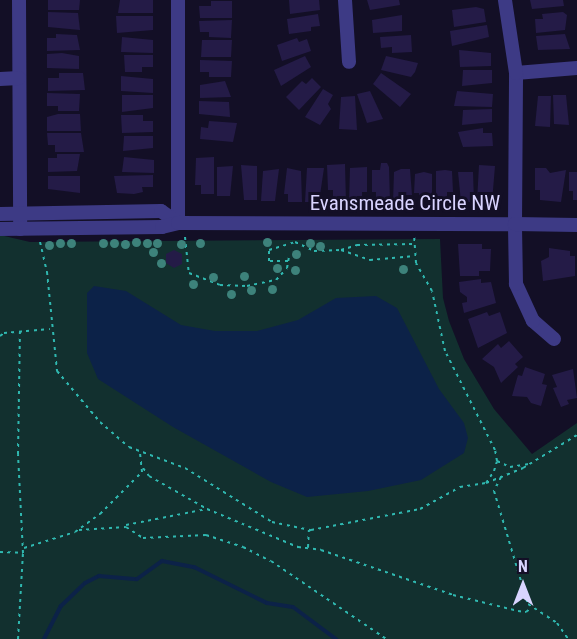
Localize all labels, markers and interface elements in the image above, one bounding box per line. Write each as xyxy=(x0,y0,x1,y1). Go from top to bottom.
street label: Evansmeade Circle NW xyxy=(310,190,500,216)
north arrow xyxy=(493,555,553,615)
text: N xyxy=(518,557,528,576)

